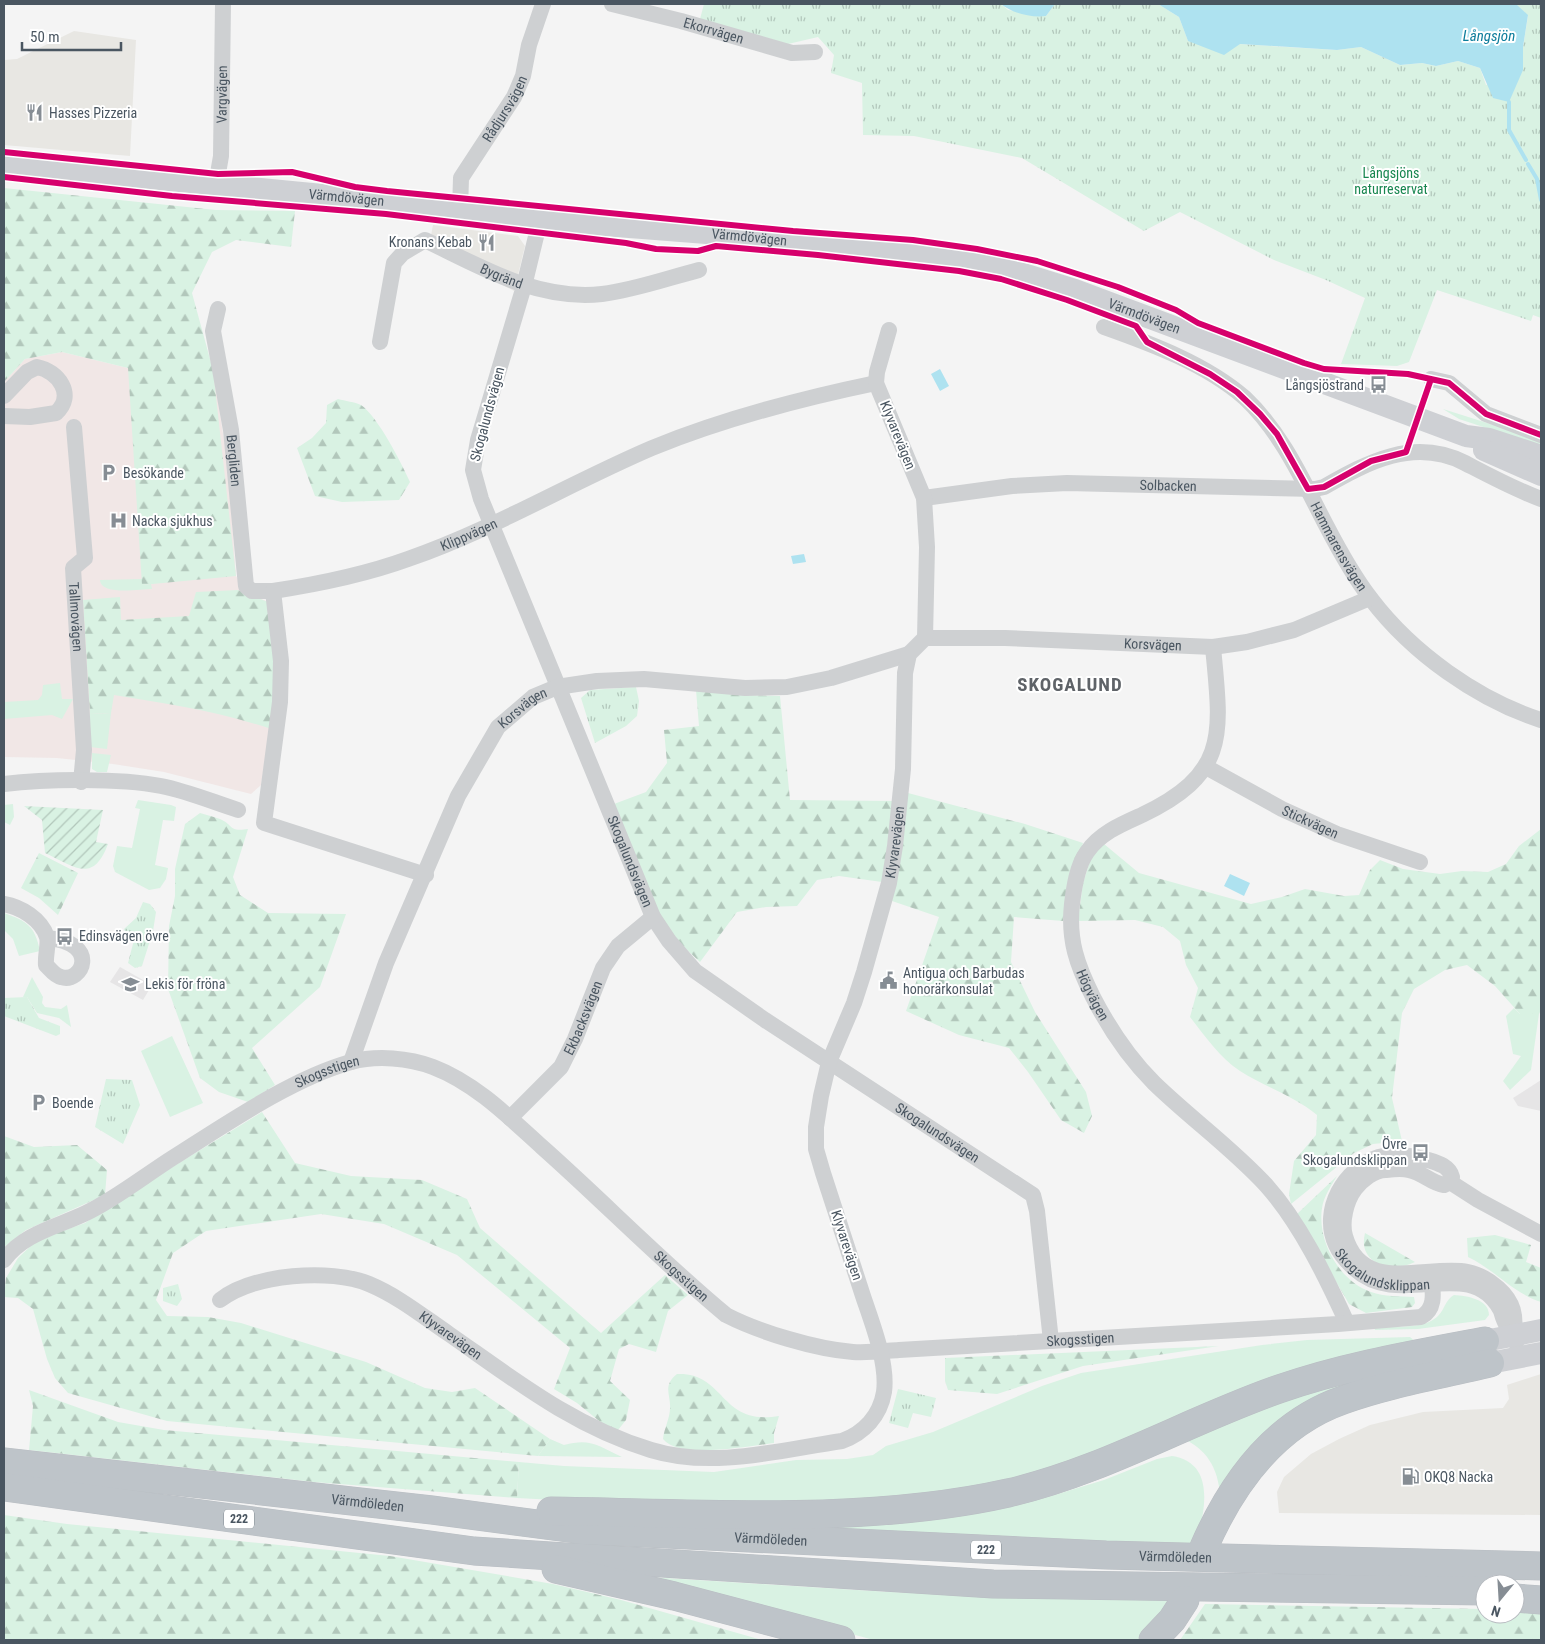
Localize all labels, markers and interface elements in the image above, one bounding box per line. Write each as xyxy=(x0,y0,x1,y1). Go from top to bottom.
street label: Ekorrvägen xyxy=(682,14,746,47)
scale bar xyxy=(22,20,121,52)
water label: Långsjön xyxy=(1463,27,1515,45)
text: 50 m xyxy=(30,28,60,46)
street label: Vargvägen xyxy=(213,65,230,124)
street label: Rådjursvägen xyxy=(479,73,530,145)
restaurant icon: Hasses Pizzeria xyxy=(25,103,45,123)
place label: Hasses Pizzeria xyxy=(49,105,137,121)
park label: Långsjöns naturreservat xyxy=(1354,165,1428,197)
street label: Värmdövägen xyxy=(308,186,385,209)
street label: Värmdövägen xyxy=(711,225,788,249)
restaurant icon: Kronans Kebab xyxy=(476,232,496,252)
place label: Kronans Kebab xyxy=(389,234,472,250)
street label: Bygränd xyxy=(478,260,525,292)
street label: Värmdövägen xyxy=(1106,295,1183,337)
street label: Skogalundsvägen xyxy=(467,365,507,463)
bus stop icon: Långsjöstrand xyxy=(1368,375,1388,395)
place label: Långsjöstrand xyxy=(1285,377,1364,393)
street label: Klyvarevägen xyxy=(877,398,919,472)
street label: Bergliden xyxy=(223,434,244,487)
parking icon: Besökande xyxy=(99,463,119,483)
place label: Besökande xyxy=(123,465,184,481)
street label: Solbacken xyxy=(1139,477,1197,494)
street label: Hammarensvägen xyxy=(1307,499,1371,594)
hospital icon: Nacka sjukhus xyxy=(108,511,128,531)
place label: Nacka sjukhus xyxy=(132,513,213,529)
street label: Klippvägen xyxy=(438,515,500,554)
street label: Tallmovägen xyxy=(66,581,86,652)
street label: Korsvägen xyxy=(1124,635,1182,654)
district label: SKOGALUND xyxy=(1017,673,1123,696)
street label: Korsvägen xyxy=(495,684,549,732)
street label: Stickvägen xyxy=(1280,802,1341,842)
street label: Klyvarevägen xyxy=(882,805,907,880)
street label: Skogalundsvägen xyxy=(604,813,656,909)
bus stop icon: Edinsvägen övre xyxy=(55,926,75,946)
place label: Edinsvägen övre xyxy=(79,928,169,944)
place label: Antigua och Barbudas honorärkonsulat xyxy=(903,965,1025,997)
street label: Högvägen xyxy=(1073,967,1112,1023)
public building icon: Antigua och Barbudas honorärkonsulat xyxy=(879,971,899,991)
school or university icon: Lekis för fröna xyxy=(121,974,141,994)
place label: Lekis för fröna xyxy=(145,976,225,992)
street label: Ekbacksvägen xyxy=(560,978,605,1058)
street label: Skogsstigen xyxy=(292,1052,361,1091)
parking icon: Boende xyxy=(28,1093,48,1113)
place label: Boende xyxy=(52,1095,94,1111)
street label: Skogalundsvägen xyxy=(892,1099,982,1166)
place label: Övre Skogalundsklippan xyxy=(1303,1136,1407,1168)
bus stop icon: Övre Skogalundsklippan xyxy=(1411,1142,1431,1162)
street label: Klyvarevägen xyxy=(828,1208,866,1282)
street label: Skogalundsklippan xyxy=(1332,1245,1430,1293)
street label: Skogsstigen xyxy=(651,1247,712,1305)
street label: Klyvarevägen xyxy=(416,1308,485,1363)
street label: Skogsstigen xyxy=(1046,1329,1115,1349)
fuel station icon: OKQ8 Nacka xyxy=(1400,1467,1420,1487)
place label: OKQ8 Nacka xyxy=(1424,1469,1493,1485)
street label: Värmdöleden xyxy=(330,1491,405,1515)
road number: 222 xyxy=(224,1510,254,1528)
street label: Värmdöleden xyxy=(734,1529,808,1549)
road number: 222 xyxy=(971,1540,1001,1560)
street label: Värmdöleden xyxy=(1139,1548,1212,1566)
north arrow xyxy=(1475,1574,1525,1624)
text: N xyxy=(1489,1602,1503,1620)

